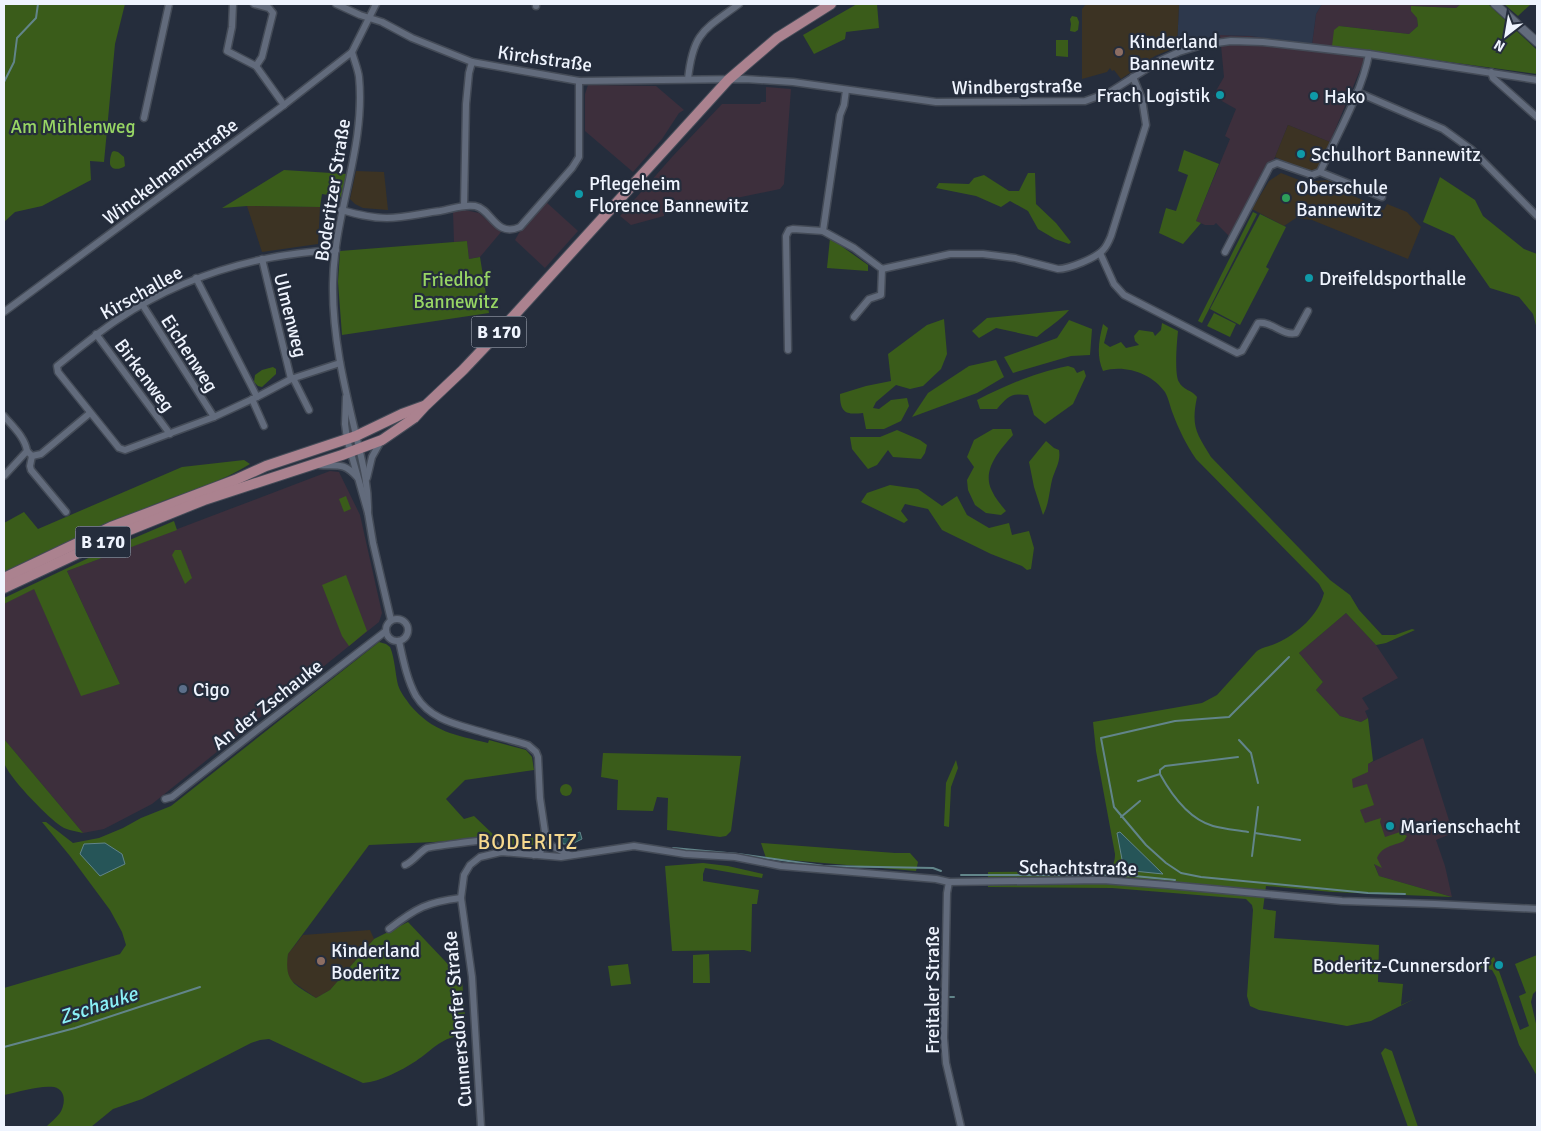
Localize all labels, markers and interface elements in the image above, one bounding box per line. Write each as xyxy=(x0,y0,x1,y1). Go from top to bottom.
north arrow xyxy=(1481,10,1531,60)
place label: Kinderland Bannewitz xyxy=(1129,30,1218,76)
text: N xyxy=(1491,36,1508,56)
street label: Kirchstraße xyxy=(496,40,594,78)
marker: Kinderland Bannewitz xyxy=(1113,46,1125,58)
street label: Windbergstraße xyxy=(951,74,1083,100)
place label: Frach Logistik xyxy=(1096,84,1210,108)
place label: Hako xyxy=(1324,85,1366,109)
marker: Frach Logistik xyxy=(1214,89,1226,101)
marker: Hako xyxy=(1308,90,1320,102)
street label: Winckelmannstraße xyxy=(98,113,243,231)
park label: Am Mühlenweg xyxy=(10,115,136,139)
street label: Boderitzer Straße xyxy=(310,117,356,263)
place label: Schulhort Bannewitz xyxy=(1311,143,1481,167)
marker: Schulhort Bannewitz xyxy=(1295,148,1307,160)
place label: Pflegeheim Florence Bannewitz xyxy=(589,172,749,218)
place label: Oberschule Bannewitz xyxy=(1296,176,1388,222)
marker: Pflegeheim Florence Bannewitz xyxy=(573,188,585,200)
marker: Oberschule Bannewitz xyxy=(1280,192,1292,204)
street label: Kirschallee xyxy=(96,260,187,325)
place label: Dreifeldsporthalle xyxy=(1319,267,1466,291)
park label: Friedhof Bannewitz xyxy=(413,268,499,314)
street label: Ulmenweg xyxy=(268,271,312,360)
marker: Dreifeldsporthalle xyxy=(1303,272,1315,284)
street label: Eichenweg xyxy=(155,310,223,397)
road number: B 170 xyxy=(472,316,526,348)
street label: Birkenweg xyxy=(109,334,179,417)
road number: B 170 xyxy=(76,526,130,558)
street label: An der Zschauke xyxy=(207,654,328,755)
place label: Cigo xyxy=(193,678,230,702)
marker: Cigo xyxy=(177,683,189,695)
place label: Marienschacht xyxy=(1400,815,1521,839)
marker: Marienschacht xyxy=(1384,820,1396,832)
district label: BODERITZ xyxy=(478,829,578,855)
street label: Schachtstraße xyxy=(1019,855,1137,881)
street label: Freitaler Straße xyxy=(921,926,945,1054)
street label: Cunnersdorfer Straße xyxy=(438,930,478,1108)
place label: Kinderland Boderitz xyxy=(331,939,420,985)
place label: Boderitz-Cunnersdorf xyxy=(1313,954,1491,978)
marker: Kinderland Boderitz xyxy=(315,955,327,967)
marker: Boderitz-Cunnersdorf xyxy=(1493,959,1505,971)
water label: Zschauke xyxy=(56,981,141,1030)

